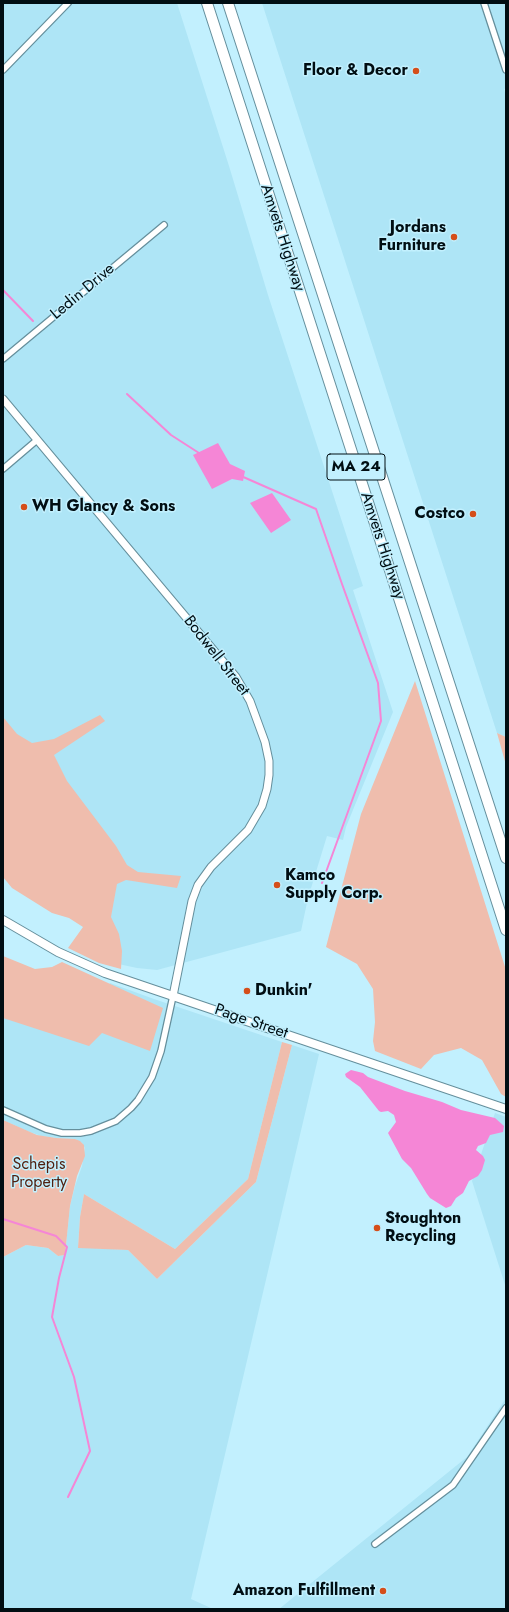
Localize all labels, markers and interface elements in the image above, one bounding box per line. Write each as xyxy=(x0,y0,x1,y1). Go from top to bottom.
place label: Floor & Decor xyxy=(303,61,408,81)
marker: Floor & Decor xyxy=(411,66,421,76)
street label: Amvets Highway xyxy=(256,182,308,294)
place label: Jordans Furniture xyxy=(378,218,446,256)
marker: Jordans Furniture xyxy=(449,232,459,242)
street label: Ledin Drive xyxy=(47,260,119,324)
road number: MA 24 xyxy=(327,454,385,480)
street label: Amvets Highway xyxy=(356,490,408,602)
place label: WH Glancy & Sons xyxy=(32,497,175,517)
marker: WH Glancy & Sons xyxy=(19,502,29,512)
place label: Costco xyxy=(415,504,465,524)
marker: Costco xyxy=(468,509,478,519)
street label: Bodwell Street xyxy=(179,612,253,700)
place label: Kamco Supply Corp. xyxy=(285,866,383,904)
marker: Kamco Supply Corp. xyxy=(272,880,282,890)
place label: Dunkin' xyxy=(255,981,312,1001)
marker: Dunkin' xyxy=(242,986,252,996)
street label: Page Street xyxy=(212,1000,290,1044)
park label: Schepis Property xyxy=(11,1155,67,1193)
place label: Stoughton Recycling xyxy=(385,1209,461,1247)
marker: Stoughton Recycling xyxy=(372,1223,382,1233)
place label: Amazon Fulfillment xyxy=(233,1581,375,1601)
marker: Amazon Fulfillment xyxy=(378,1586,388,1596)

